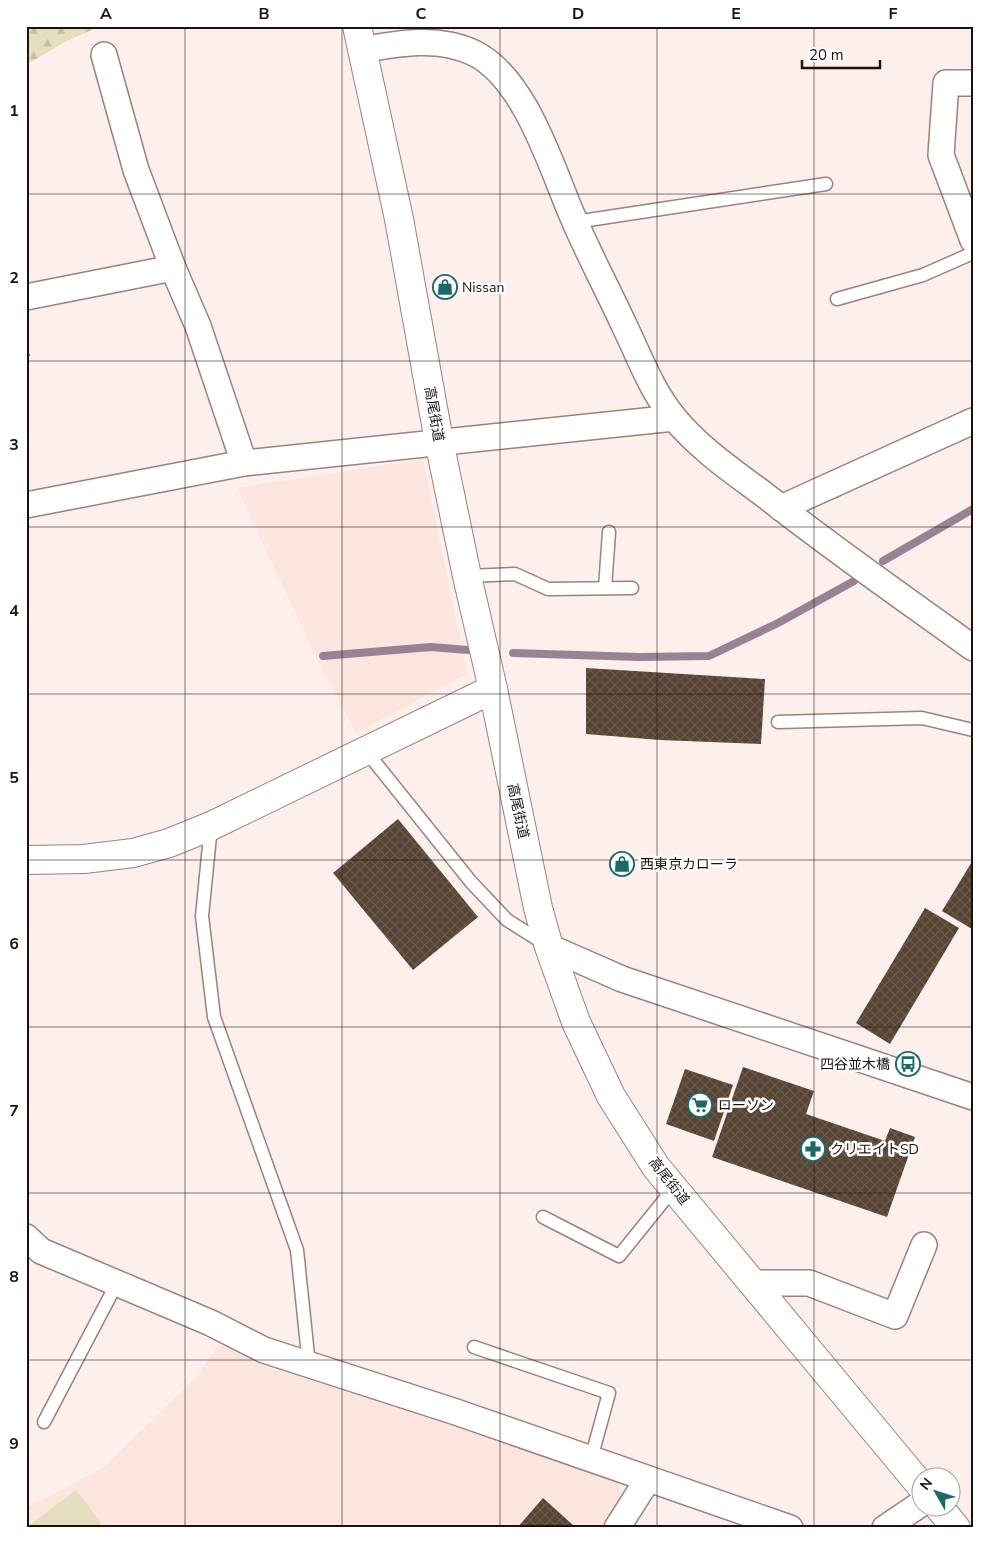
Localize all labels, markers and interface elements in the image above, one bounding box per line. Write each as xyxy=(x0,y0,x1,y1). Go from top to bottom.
text: A xyxy=(100,3,112,25)
text: B xyxy=(258,3,270,25)
text: C xyxy=(416,3,427,25)
text: D xyxy=(572,3,584,25)
text: E xyxy=(731,3,741,25)
text: F xyxy=(889,3,898,25)
scale bar xyxy=(802,38,879,70)
text: 20 m xyxy=(809,45,844,65)
text: 1 xyxy=(9,100,19,122)
text: 2 xyxy=(9,267,19,289)
shop icon: Nissan xyxy=(432,274,458,300)
place label: Nissan xyxy=(462,278,504,297)
street label: 高尾街道 xyxy=(420,385,448,443)
text: 3 xyxy=(9,434,19,456)
text: 4 xyxy=(9,600,19,622)
text: 5 xyxy=(9,767,19,789)
street label: 高尾街道 xyxy=(503,782,533,840)
shop icon: 西東京カローラ xyxy=(609,851,635,877)
place label: 西東京カローラ xyxy=(640,855,738,874)
text: 6 xyxy=(9,933,19,955)
bus stop icon: 四谷並木橋 xyxy=(895,1051,921,1077)
place label: 四谷並木橋 xyxy=(820,1055,890,1074)
supermarket icon: ローソン xyxy=(687,1092,713,1118)
place label: ローソン xyxy=(718,1096,774,1115)
text: 7 xyxy=(9,1100,19,1122)
pharmacy icon: クリエイトSD xyxy=(800,1136,826,1162)
place label: クリエイトSD xyxy=(830,1140,919,1159)
street label: 高尾街道 xyxy=(644,1153,694,1209)
text: 8 xyxy=(9,1266,19,1288)
text: 9 xyxy=(9,1433,19,1455)
north arrow xyxy=(912,1466,962,1516)
text: N xyxy=(916,1474,937,1494)

